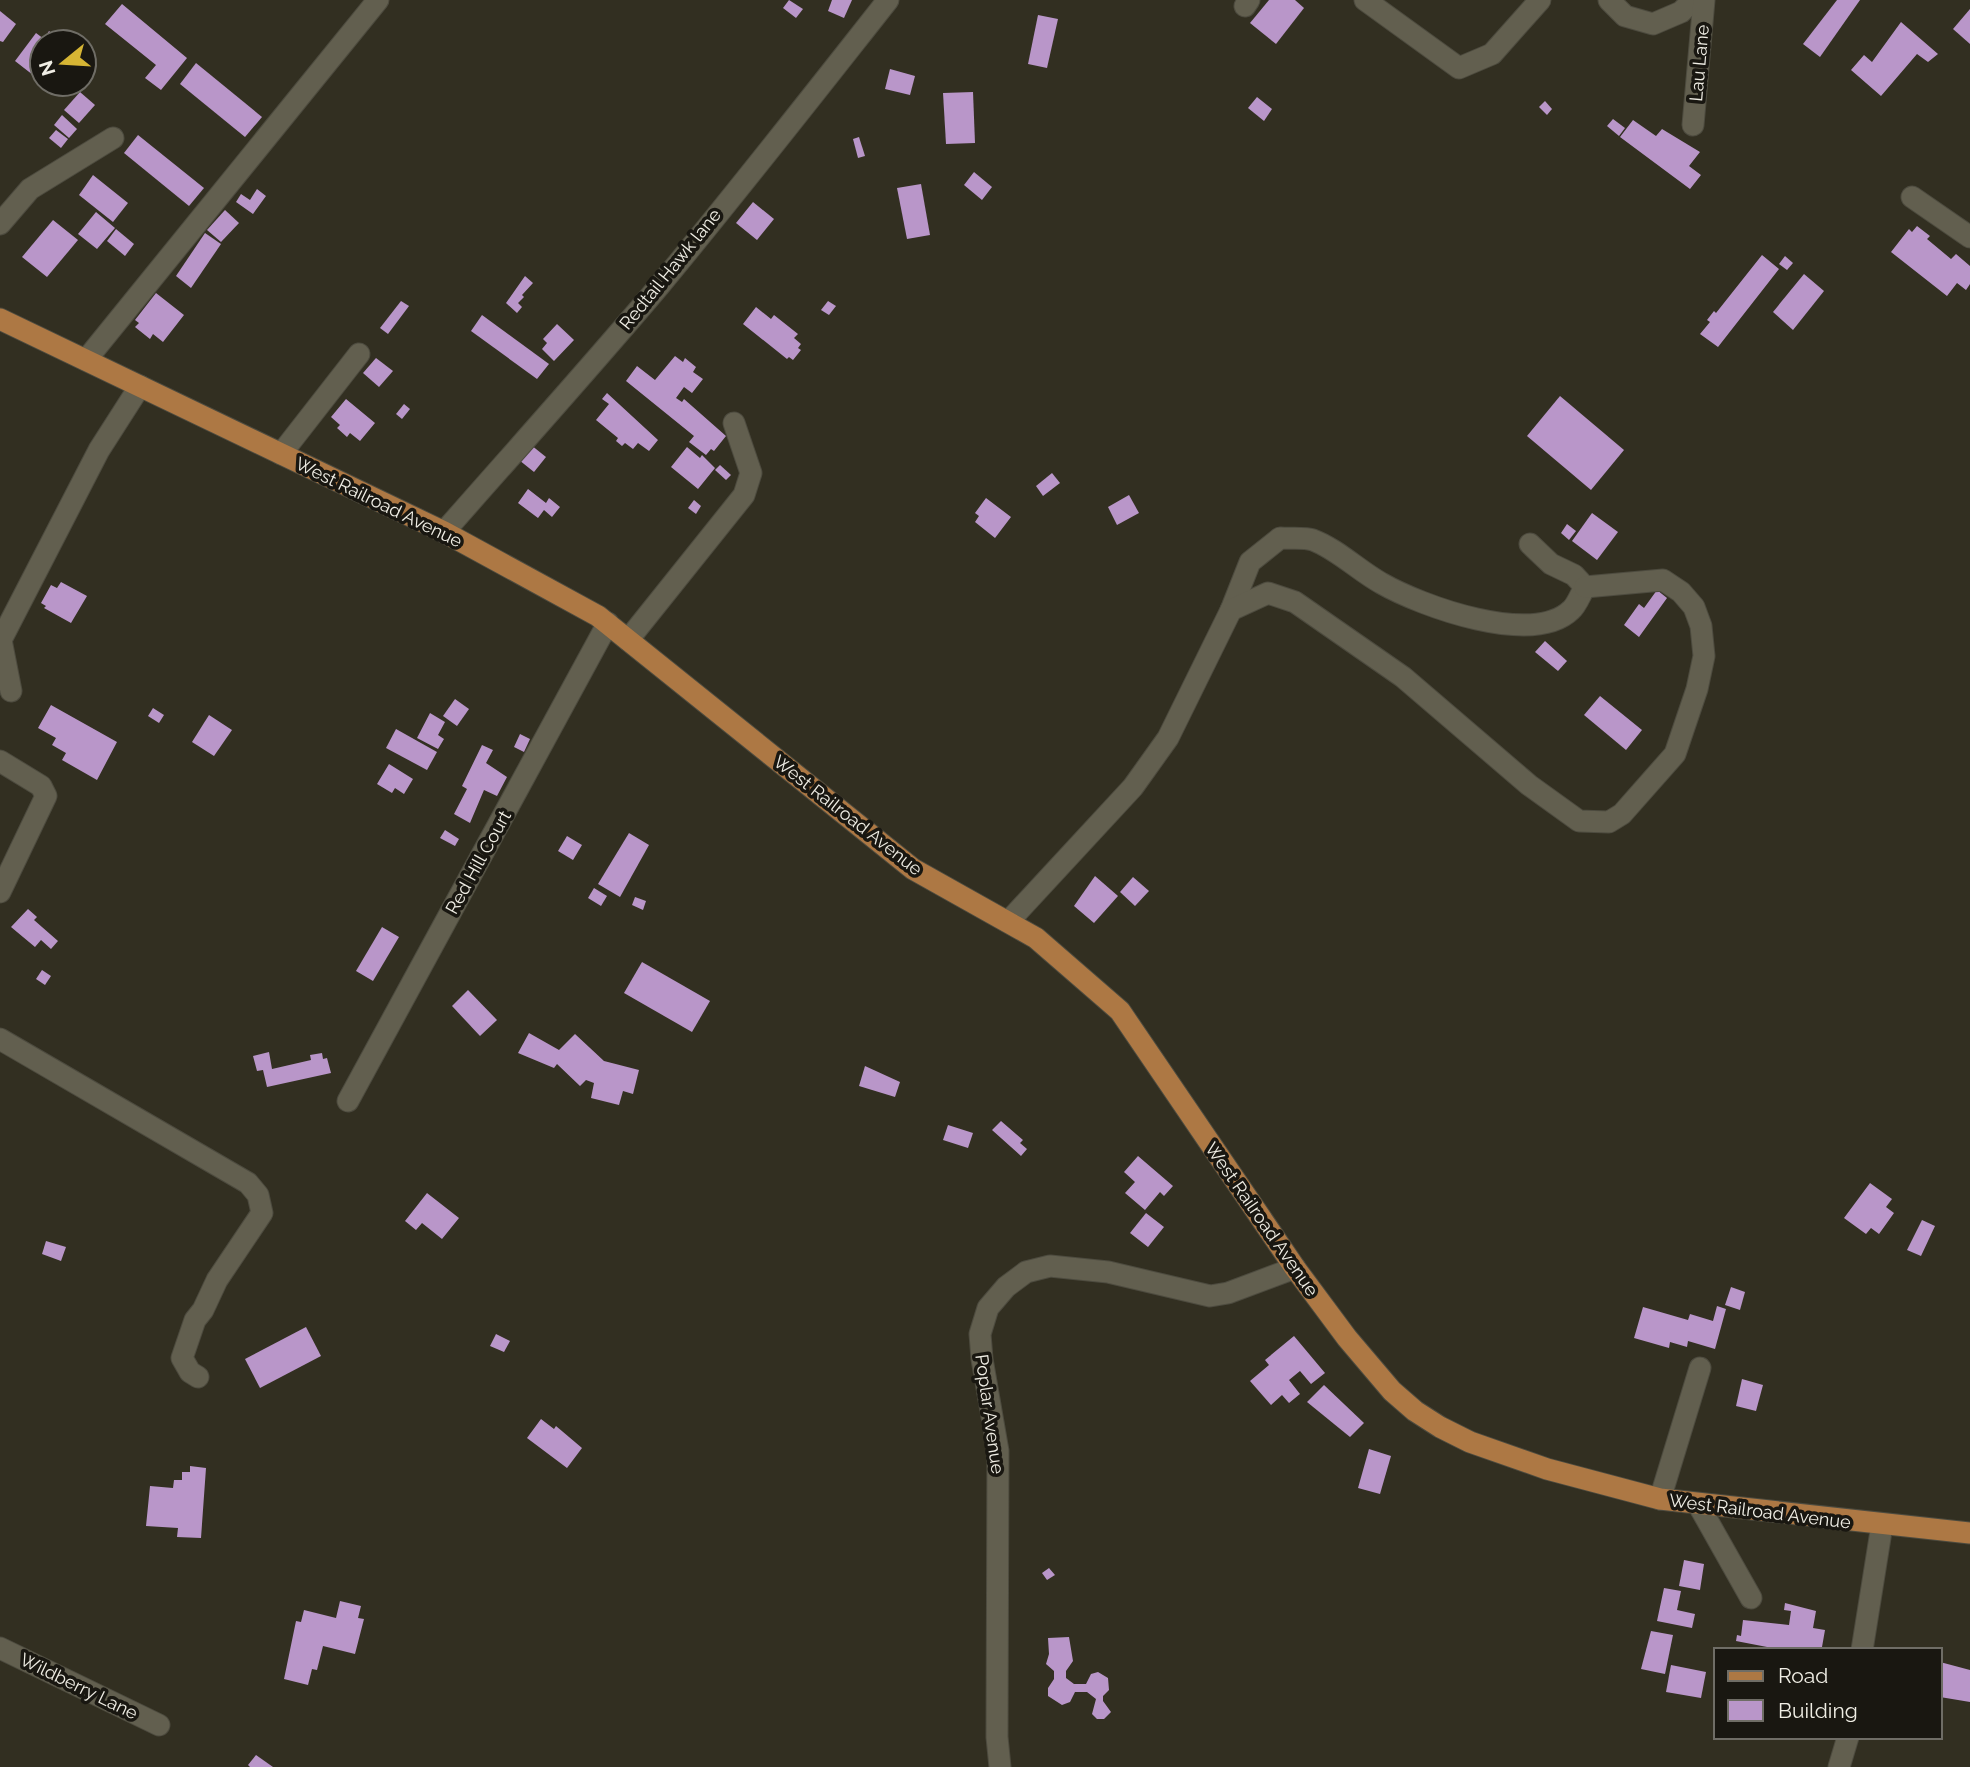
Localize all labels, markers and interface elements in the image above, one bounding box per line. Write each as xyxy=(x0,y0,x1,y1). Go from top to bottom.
street label: Lau Lane xyxy=(1685,23,1713,102)
north arrow xyxy=(28,28,98,98)
text: N xyxy=(34,58,60,79)
street label: Redtail Hawk lane xyxy=(615,204,725,334)
street label: West Railroad Avenue xyxy=(292,453,466,552)
street label: West Railroad Avenue xyxy=(770,750,927,880)
street label: Red Hill Court xyxy=(441,807,515,917)
street label: West Railroad Avenue xyxy=(1201,1138,1323,1300)
street label: Poplar Avenue xyxy=(971,1353,1009,1476)
street label: West Railroad Avenue xyxy=(1668,1489,1852,1533)
street label: Wildberry Lane xyxy=(17,1648,142,1724)
legend xyxy=(1714,1648,1942,1739)
text: Road xyxy=(1778,1663,1828,1688)
text: Building xyxy=(1778,1698,1858,1723)

